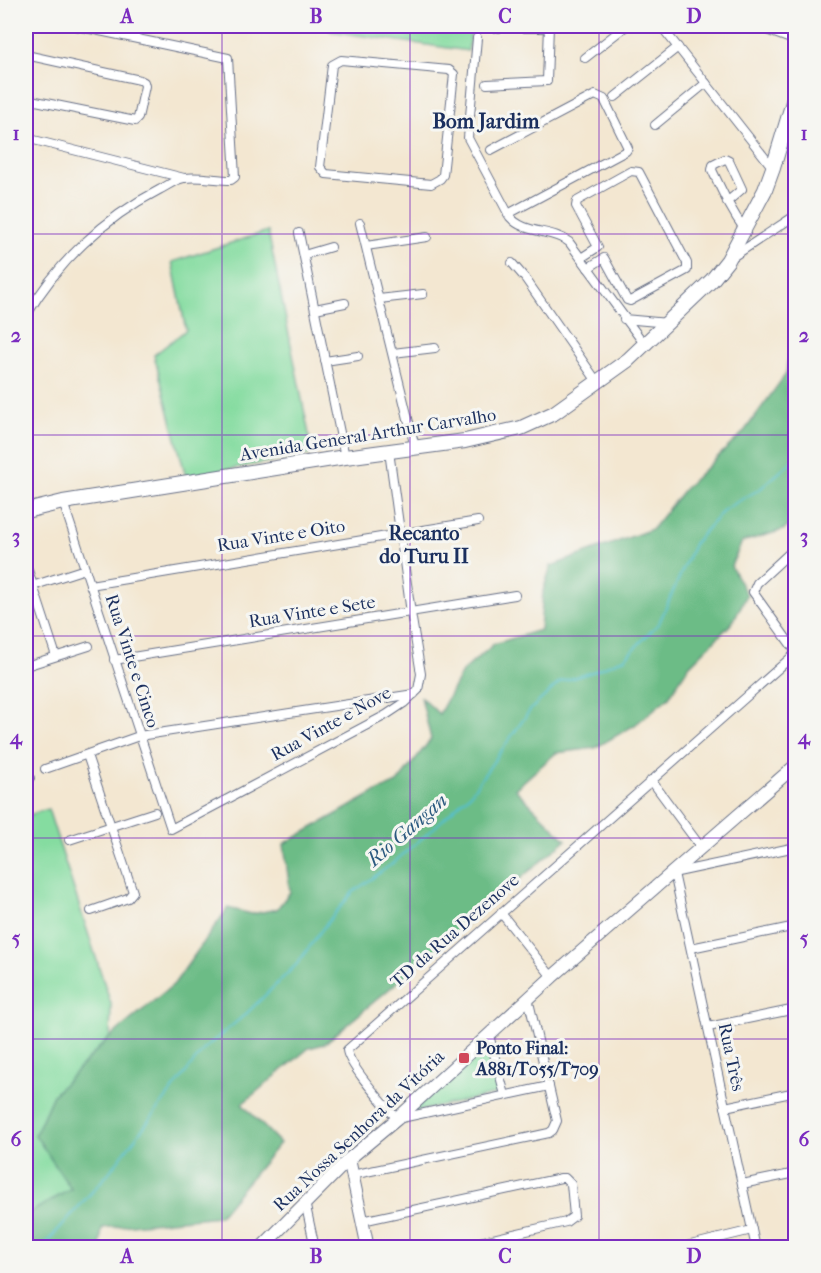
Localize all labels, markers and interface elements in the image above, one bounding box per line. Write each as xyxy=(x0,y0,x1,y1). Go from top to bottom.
text: A xyxy=(119,5,135,28)
text: B xyxy=(309,5,323,28)
text: C xyxy=(498,5,512,28)
text: D xyxy=(686,5,702,28)
district label: Bom Jardim xyxy=(432,109,540,133)
text: 1 xyxy=(12,122,20,145)
text: 1 xyxy=(800,122,808,145)
text: 2 xyxy=(11,324,21,347)
text: 2 xyxy=(799,324,809,347)
street label: Avenida General Arthur Carvalho xyxy=(237,404,498,466)
street label: Rua Vinte e Oito xyxy=(215,516,347,556)
district label: Recanto do Turu II xyxy=(379,522,469,568)
text: 3 xyxy=(12,525,20,548)
text: 3 xyxy=(800,525,808,548)
street label: Rua Vinte e Cinco xyxy=(101,592,163,730)
street label: Rua Vinte e Sete xyxy=(247,592,377,632)
street label: Rua Vinte e Nove xyxy=(267,682,395,766)
text: 4 xyxy=(9,726,23,750)
text: 4 xyxy=(797,726,811,750)
water label: Rio Gangan xyxy=(361,789,452,872)
street label: TD da Rua Dezenove xyxy=(387,870,523,992)
text: 5 xyxy=(12,927,21,950)
text: 5 xyxy=(800,927,809,950)
street label: Rua Três xyxy=(714,1021,749,1093)
place label: Ponto Final: A881/T055/T709 xyxy=(475,1038,599,1080)
street label: Rua Nossa Senhora da Vitória xyxy=(269,1046,449,1216)
marker: Ponto Final: A881/T055/T709 xyxy=(457,1051,471,1065)
text: 6 xyxy=(11,1128,23,1151)
text: 6 xyxy=(799,1128,811,1151)
text: A xyxy=(119,1245,135,1268)
text: B xyxy=(309,1245,323,1268)
text: C xyxy=(498,1245,512,1268)
text: D xyxy=(686,1245,702,1268)

